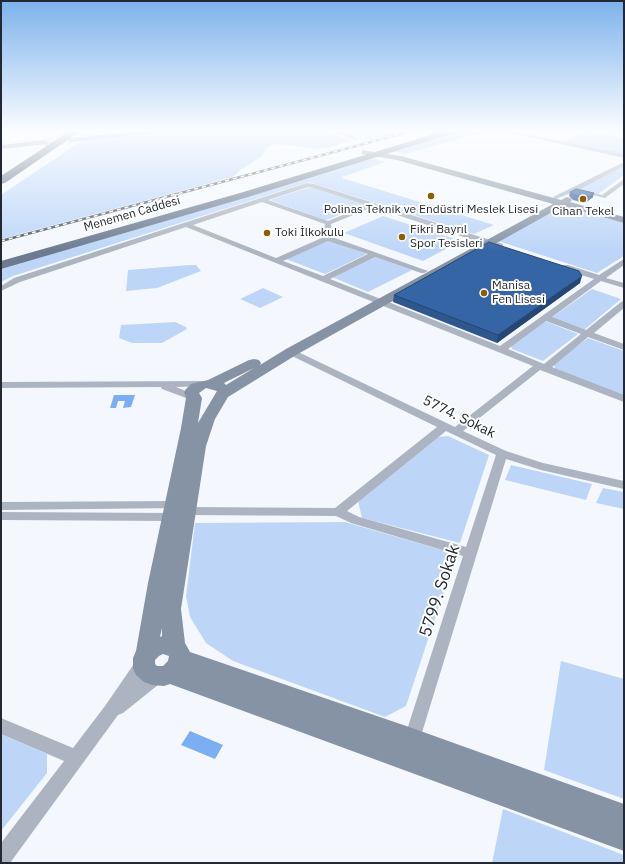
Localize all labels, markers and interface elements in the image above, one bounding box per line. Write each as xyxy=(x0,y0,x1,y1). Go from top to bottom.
marker: Polinas Teknik ve Endüstri Meslek Lisesi xyxy=(426,191,436,201)
street label: Menemen Caddesi xyxy=(82,193,182,235)
marker: Cihan Tekel xyxy=(578,194,588,204)
place label: Polinas Teknik ve Endüstri Meslek Lisesi xyxy=(324,203,538,217)
place label: Cihan Tekel xyxy=(552,205,614,219)
place label: Fikri Bayrıl Spor Tesisleri xyxy=(410,223,483,251)
place label: Toki İlkokulu xyxy=(275,226,344,240)
marker: Toki İlkokulu xyxy=(262,228,272,238)
marker: Fikri Bayrıl Spor Tesisleri xyxy=(397,232,407,242)
place label: Manisa Fen Lisesi xyxy=(492,279,545,307)
marker: Manisa Fen Lisesi xyxy=(479,288,489,298)
street label: 5774. Sokak xyxy=(420,392,498,442)
street label: 5799. Sokak xyxy=(416,542,464,640)

